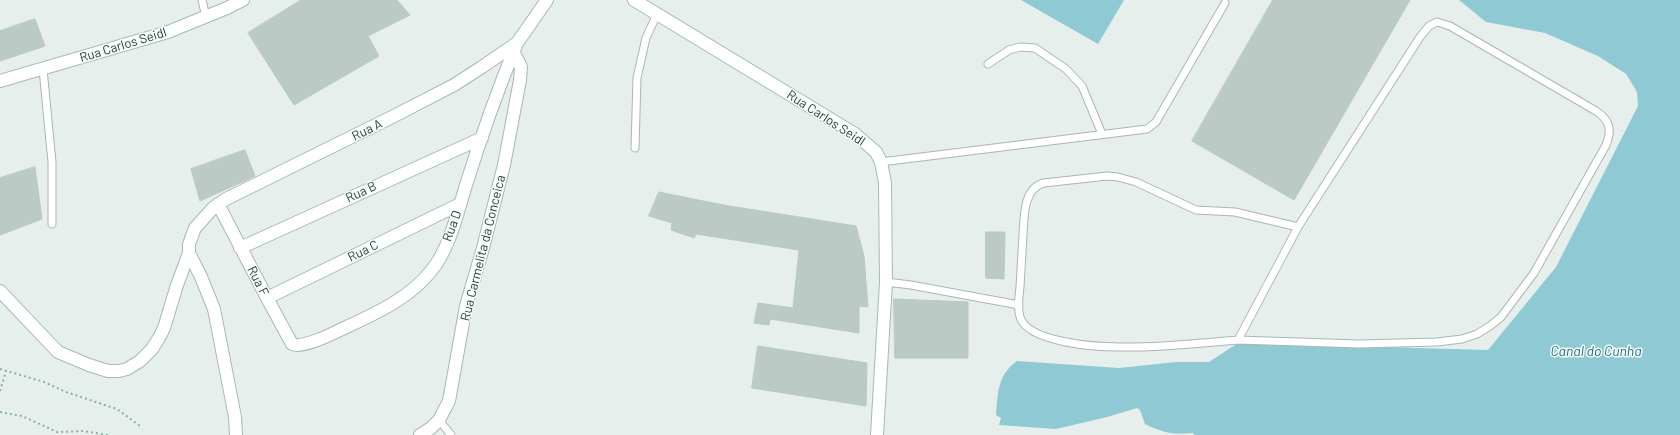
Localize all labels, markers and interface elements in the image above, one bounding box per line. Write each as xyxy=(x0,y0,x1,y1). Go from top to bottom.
street label: Rua Carlos Seidl xyxy=(78,24,168,66)
street label: Rua Carlos Seidl xyxy=(784,87,868,149)
street label: Rua A xyxy=(349,116,385,144)
street label: Rua Carmelita da Conceica xyxy=(457,173,509,323)
street label: Rua B xyxy=(343,178,379,206)
street label: Rua D xyxy=(439,208,465,244)
street label: Rua C xyxy=(345,237,381,265)
street label: Rua F xyxy=(244,263,272,299)
water label: Canal do Cunha xyxy=(1550,343,1642,359)

